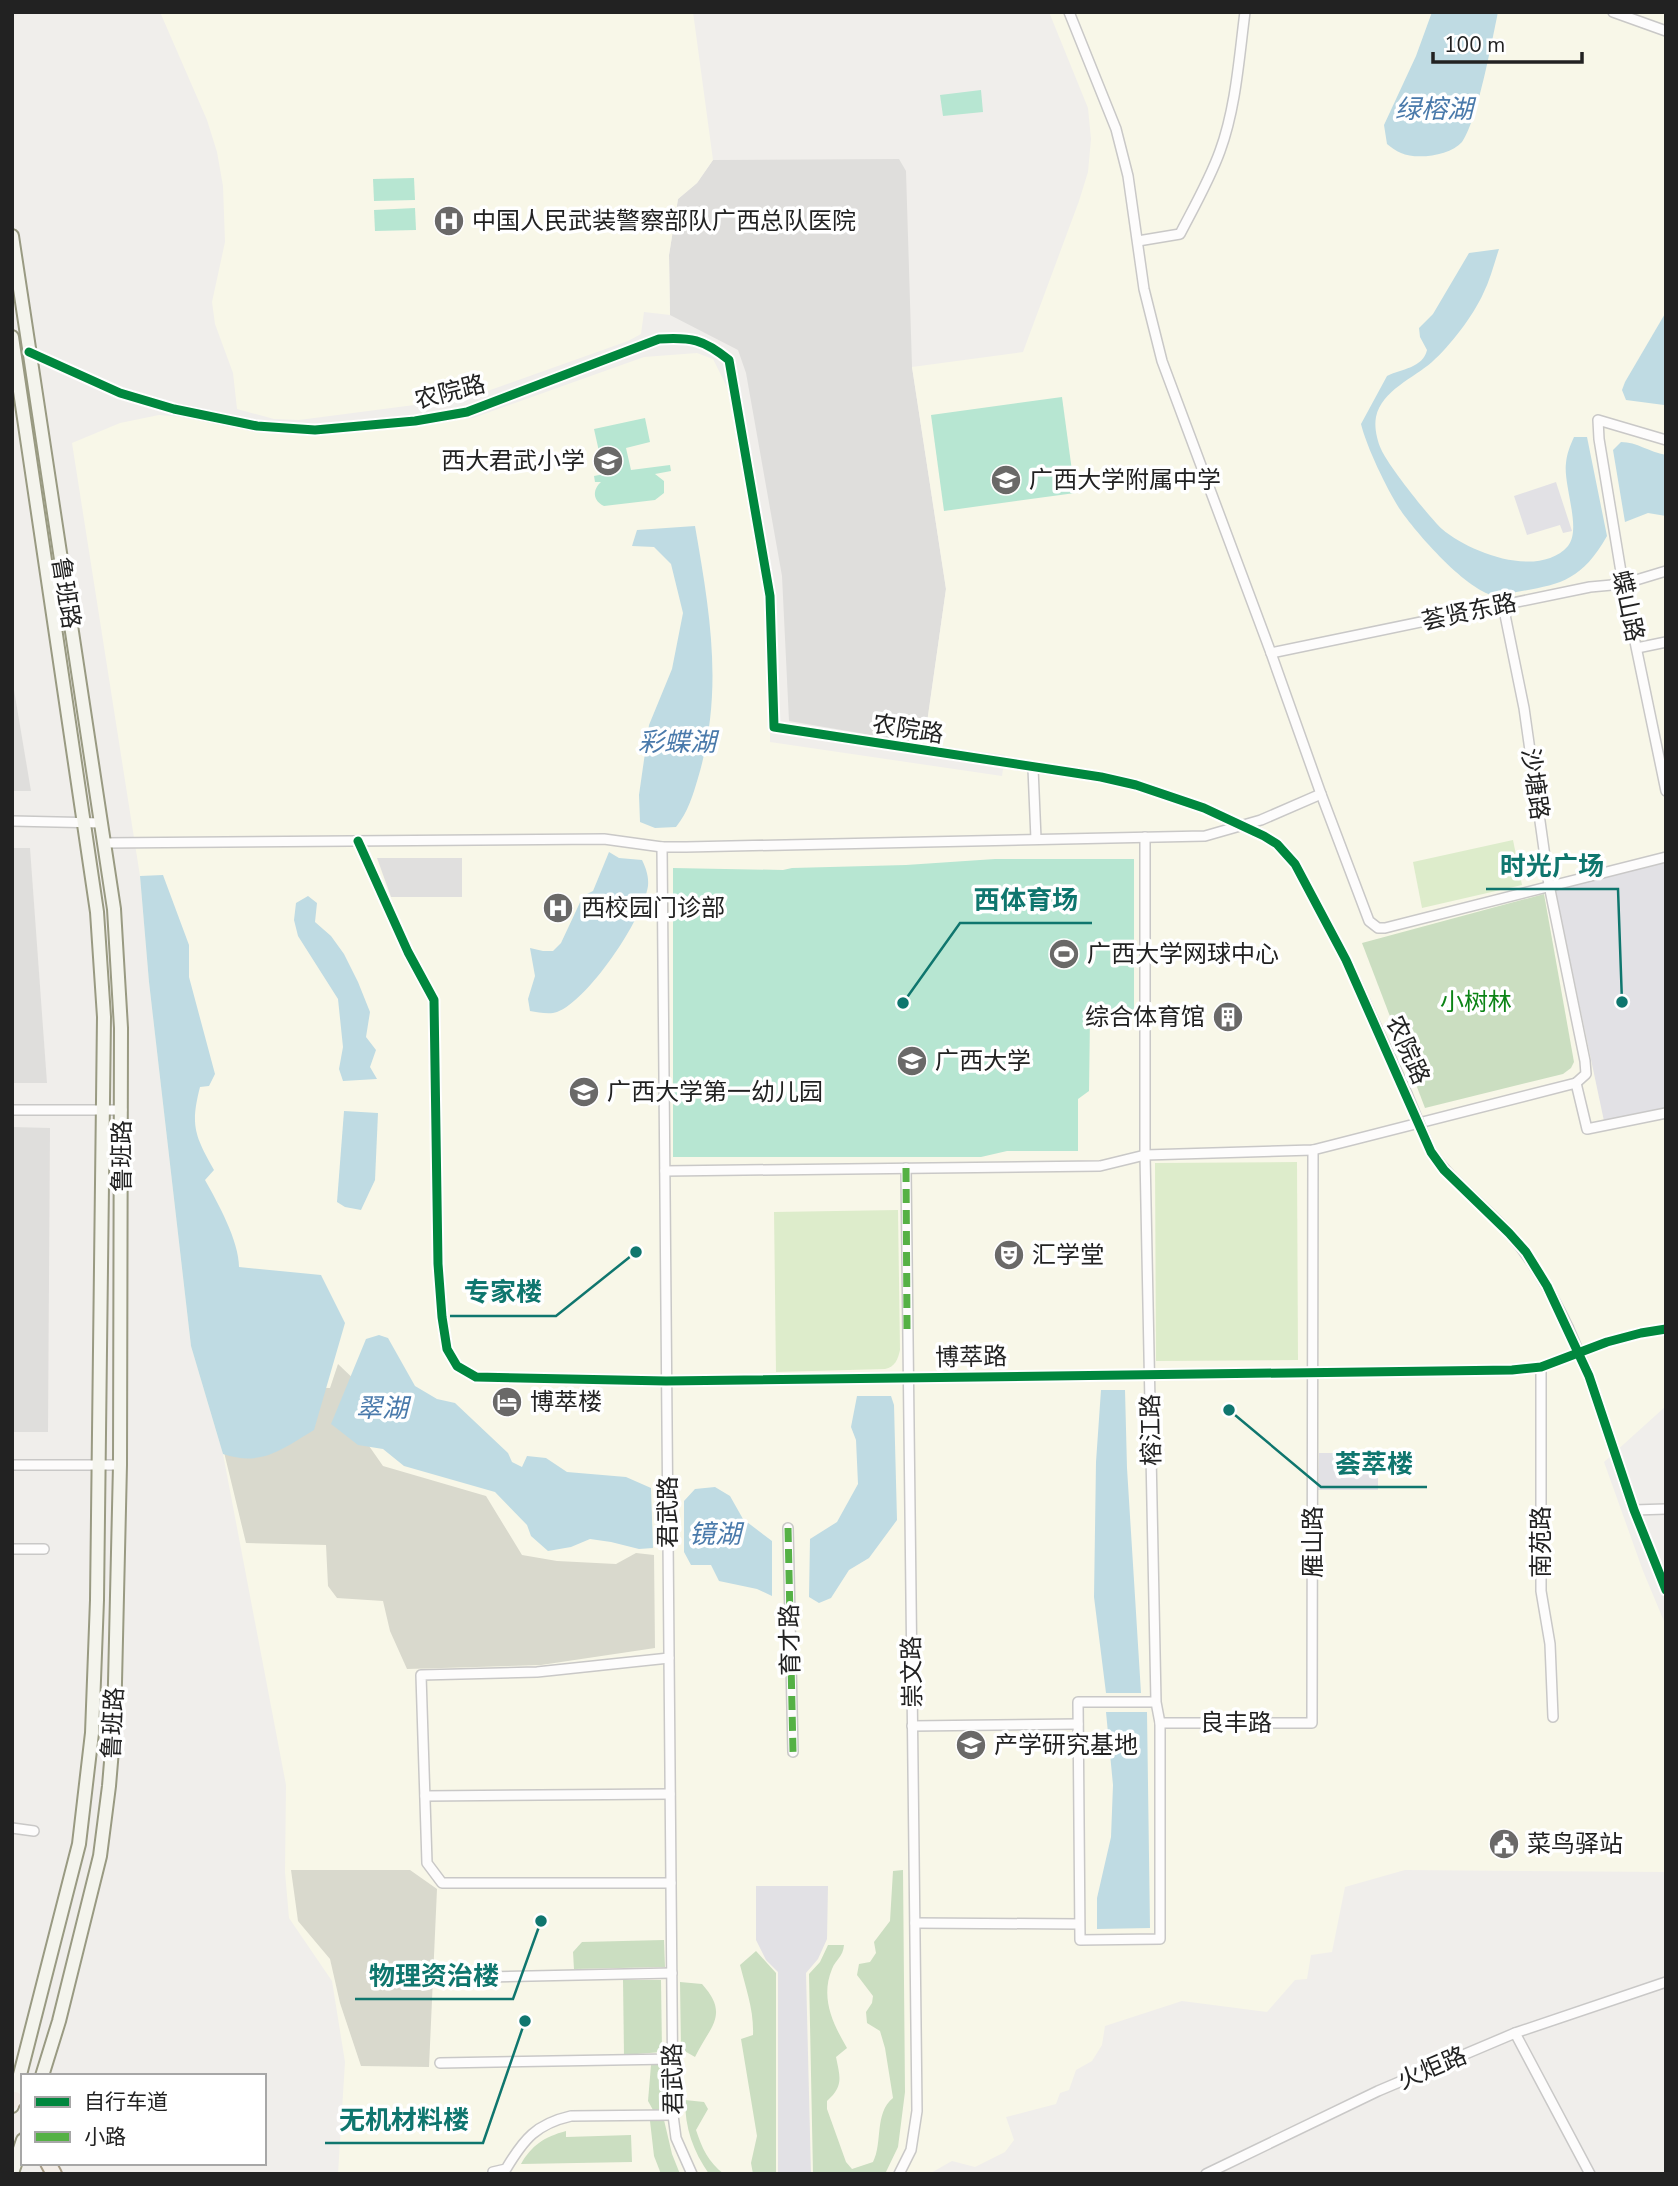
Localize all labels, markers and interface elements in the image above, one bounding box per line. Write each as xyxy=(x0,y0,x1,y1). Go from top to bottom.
scale bar xyxy=(1433,21,1582,65)
text: 100 m xyxy=(1444,31,1505,59)
water label: 绿榕湖 xyxy=(1395,92,1477,127)
hospital icon: 中国人民武装警察部队广西总队医院 xyxy=(432,204,466,238)
place label: 中国人民武装警察部队广西总队医院 xyxy=(472,205,856,237)
street label: 农院路 xyxy=(411,368,489,416)
school or university icon: 西大君武小学 xyxy=(591,444,625,478)
place label: 西大君武小学 xyxy=(441,445,585,477)
school or university icon: 广西大学附属中学 xyxy=(989,463,1023,497)
place label: 广西大学附属中学 xyxy=(1029,464,1221,496)
street label: 鲁班路 xyxy=(45,555,87,631)
street label: 蝶山路 xyxy=(1605,567,1651,645)
street label: 荟贤东路 xyxy=(1419,586,1519,638)
street label: 农院路 xyxy=(870,708,946,750)
water label: 彩蝶湖 xyxy=(638,725,720,760)
street label: 沙塘路 xyxy=(1514,746,1556,822)
callout: 时光广场 xyxy=(1486,842,1618,889)
text: 时光广场 xyxy=(1500,849,1604,884)
callout: 西体育场 xyxy=(960,876,1092,923)
text: 西体育场 xyxy=(974,883,1078,918)
hospital icon: 西校园门诊部 xyxy=(541,891,575,925)
place label: 西校园门诊部 xyxy=(581,892,725,924)
sports icon: 广西大学网球中心 xyxy=(1047,937,1081,971)
place label: 广西大学网球中心 xyxy=(1087,938,1279,970)
park label: 小树林 xyxy=(1440,986,1512,1018)
building icon: 综合体育馆 xyxy=(1211,1000,1245,1034)
place label: 综合体育馆 xyxy=(1085,1001,1205,1033)
street label: 农院路 xyxy=(1379,1011,1437,1089)
school or university icon: 广西大学 xyxy=(895,1044,929,1078)
place label: 广西大学 xyxy=(935,1045,1031,1077)
school or university icon: 广西大学第一幼儿园 xyxy=(567,1075,601,1109)
place label: 广西大学第一幼儿园 xyxy=(607,1076,823,1108)
street label: 鲁班路 xyxy=(106,1120,138,1192)
theatre icon: 汇学堂 xyxy=(992,1238,1026,1272)
place label: 汇学堂 xyxy=(1032,1239,1104,1271)
callout: 专家楼 xyxy=(450,1269,556,1316)
text: 专家楼 xyxy=(464,1275,542,1310)
street label: 博萃路 xyxy=(935,1340,1007,1374)
hotel icon: 博萃楼 xyxy=(490,1385,524,1419)
place label: 博萃楼 xyxy=(530,1386,602,1418)
water label: 翠湖 xyxy=(356,1391,412,1426)
street label: 榕江路 xyxy=(1134,1394,1168,1466)
callout: 荟萃楼 xyxy=(1321,1440,1427,1487)
text: 荟萃楼 xyxy=(1335,1447,1413,1482)
street label: 君武路 xyxy=(652,1476,684,1548)
street label: 雁山路 xyxy=(1297,1506,1329,1578)
street label: 南苑路 xyxy=(1525,1506,1557,1578)
water label: 镜湖 xyxy=(689,1517,745,1552)
street label: 育才路 xyxy=(773,1604,807,1676)
street label: 崇文路 xyxy=(895,1636,929,1708)
street label: 鲁班路 xyxy=(95,1686,131,1760)
street label: 良丰路 xyxy=(1200,1707,1272,1739)
school or university icon: 产学研究基地 xyxy=(954,1728,988,1762)
place label: 产学研究基地 xyxy=(994,1729,1138,1761)
public building icon: 菜鸟驿站 xyxy=(1487,1827,1521,1861)
place label: 菜鸟驿站 xyxy=(1527,1828,1623,1860)
callout: 物理资治楼 xyxy=(355,1952,513,1999)
text: 物理资治楼 xyxy=(369,1959,499,1994)
street label: 火炬路 xyxy=(1393,2039,1471,2097)
street label: 君武路 xyxy=(656,2043,690,2115)
legend xyxy=(21,2074,266,2165)
text: 自行车道 xyxy=(84,2088,168,2116)
callout: 无机材料楼 xyxy=(325,2096,483,2143)
text: 无机材料楼 xyxy=(339,2103,469,2138)
text: 小路 xyxy=(84,2123,126,2151)

